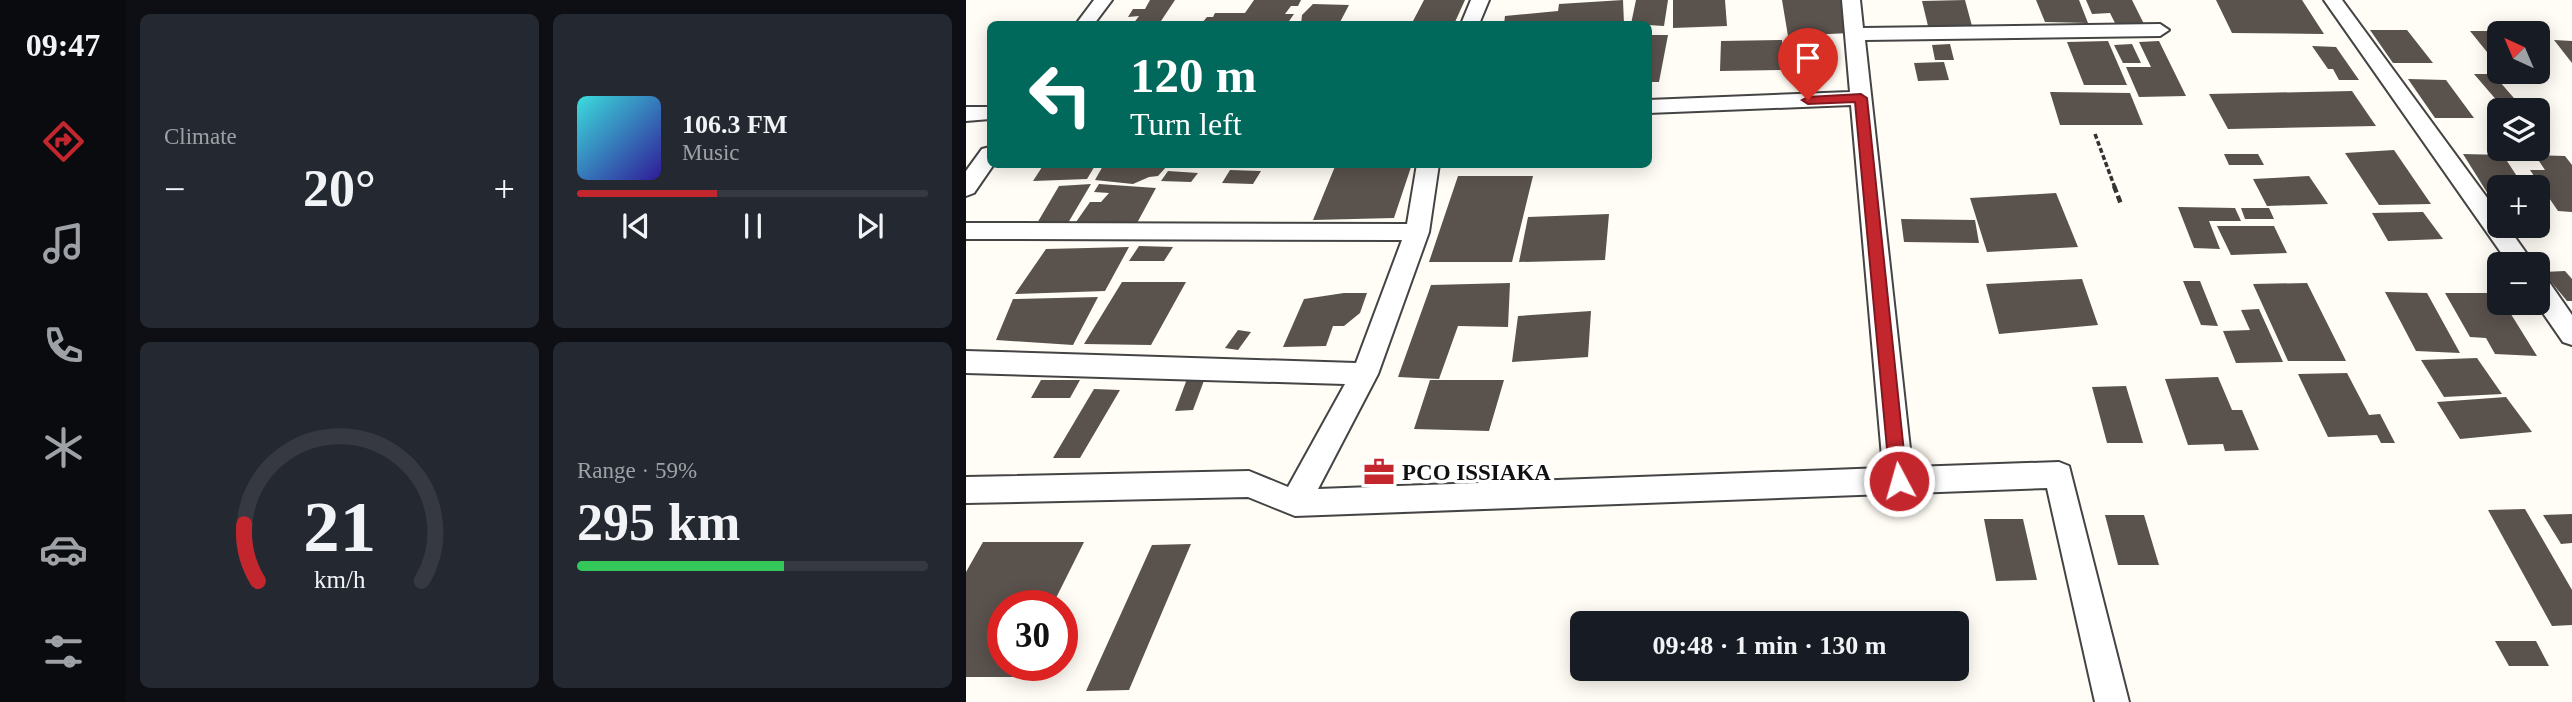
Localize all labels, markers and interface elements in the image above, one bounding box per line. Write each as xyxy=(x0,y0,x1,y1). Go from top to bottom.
north arrow xyxy=(2487,21,2550,84)
map controls xyxy=(2487,21,2550,315)
text: 09:47 xyxy=(26,27,100,63)
pin xyxy=(1778,28,1838,100)
icon: arrive xyxy=(1789,39,1827,77)
text: 120 m xyxy=(1130,48,1257,103)
icon: left xyxy=(1015,49,1106,140)
button: layers xyxy=(2487,98,2550,161)
text: Turn left xyxy=(1130,106,1242,142)
text: 106.3 FM xyxy=(682,110,787,139)
icon: directions xyxy=(39,117,88,166)
text: Climate xyxy=(164,124,237,149)
text: Music xyxy=(682,140,740,165)
text: 20° xyxy=(303,160,376,217)
text: − xyxy=(164,168,185,210)
text: + xyxy=(494,168,515,210)
button: + xyxy=(2487,175,2550,238)
icon: previous xyxy=(617,207,655,245)
icon: pause xyxy=(734,207,772,245)
icon: next xyxy=(851,207,889,245)
icon: music xyxy=(39,219,88,268)
button: − xyxy=(2487,252,2550,315)
icon: phone xyxy=(39,321,88,370)
icon: climate xyxy=(39,423,88,472)
position arrow xyxy=(1862,444,1936,518)
office icon: PCO ISSIAKA xyxy=(1362,455,1396,489)
text: Range · 59% xyxy=(577,458,697,483)
place label: PCO ISSIAKA xyxy=(1402,460,1551,485)
text: 21 xyxy=(303,486,376,567)
text: 295 km xyxy=(577,494,740,551)
icon: car xyxy=(39,525,88,574)
text: km/h xyxy=(314,566,366,593)
speed limit sign: 30 xyxy=(987,590,1078,681)
icon: filters xyxy=(39,627,88,676)
text: 09:48 · 1 min · 130 m xyxy=(1653,631,1887,660)

